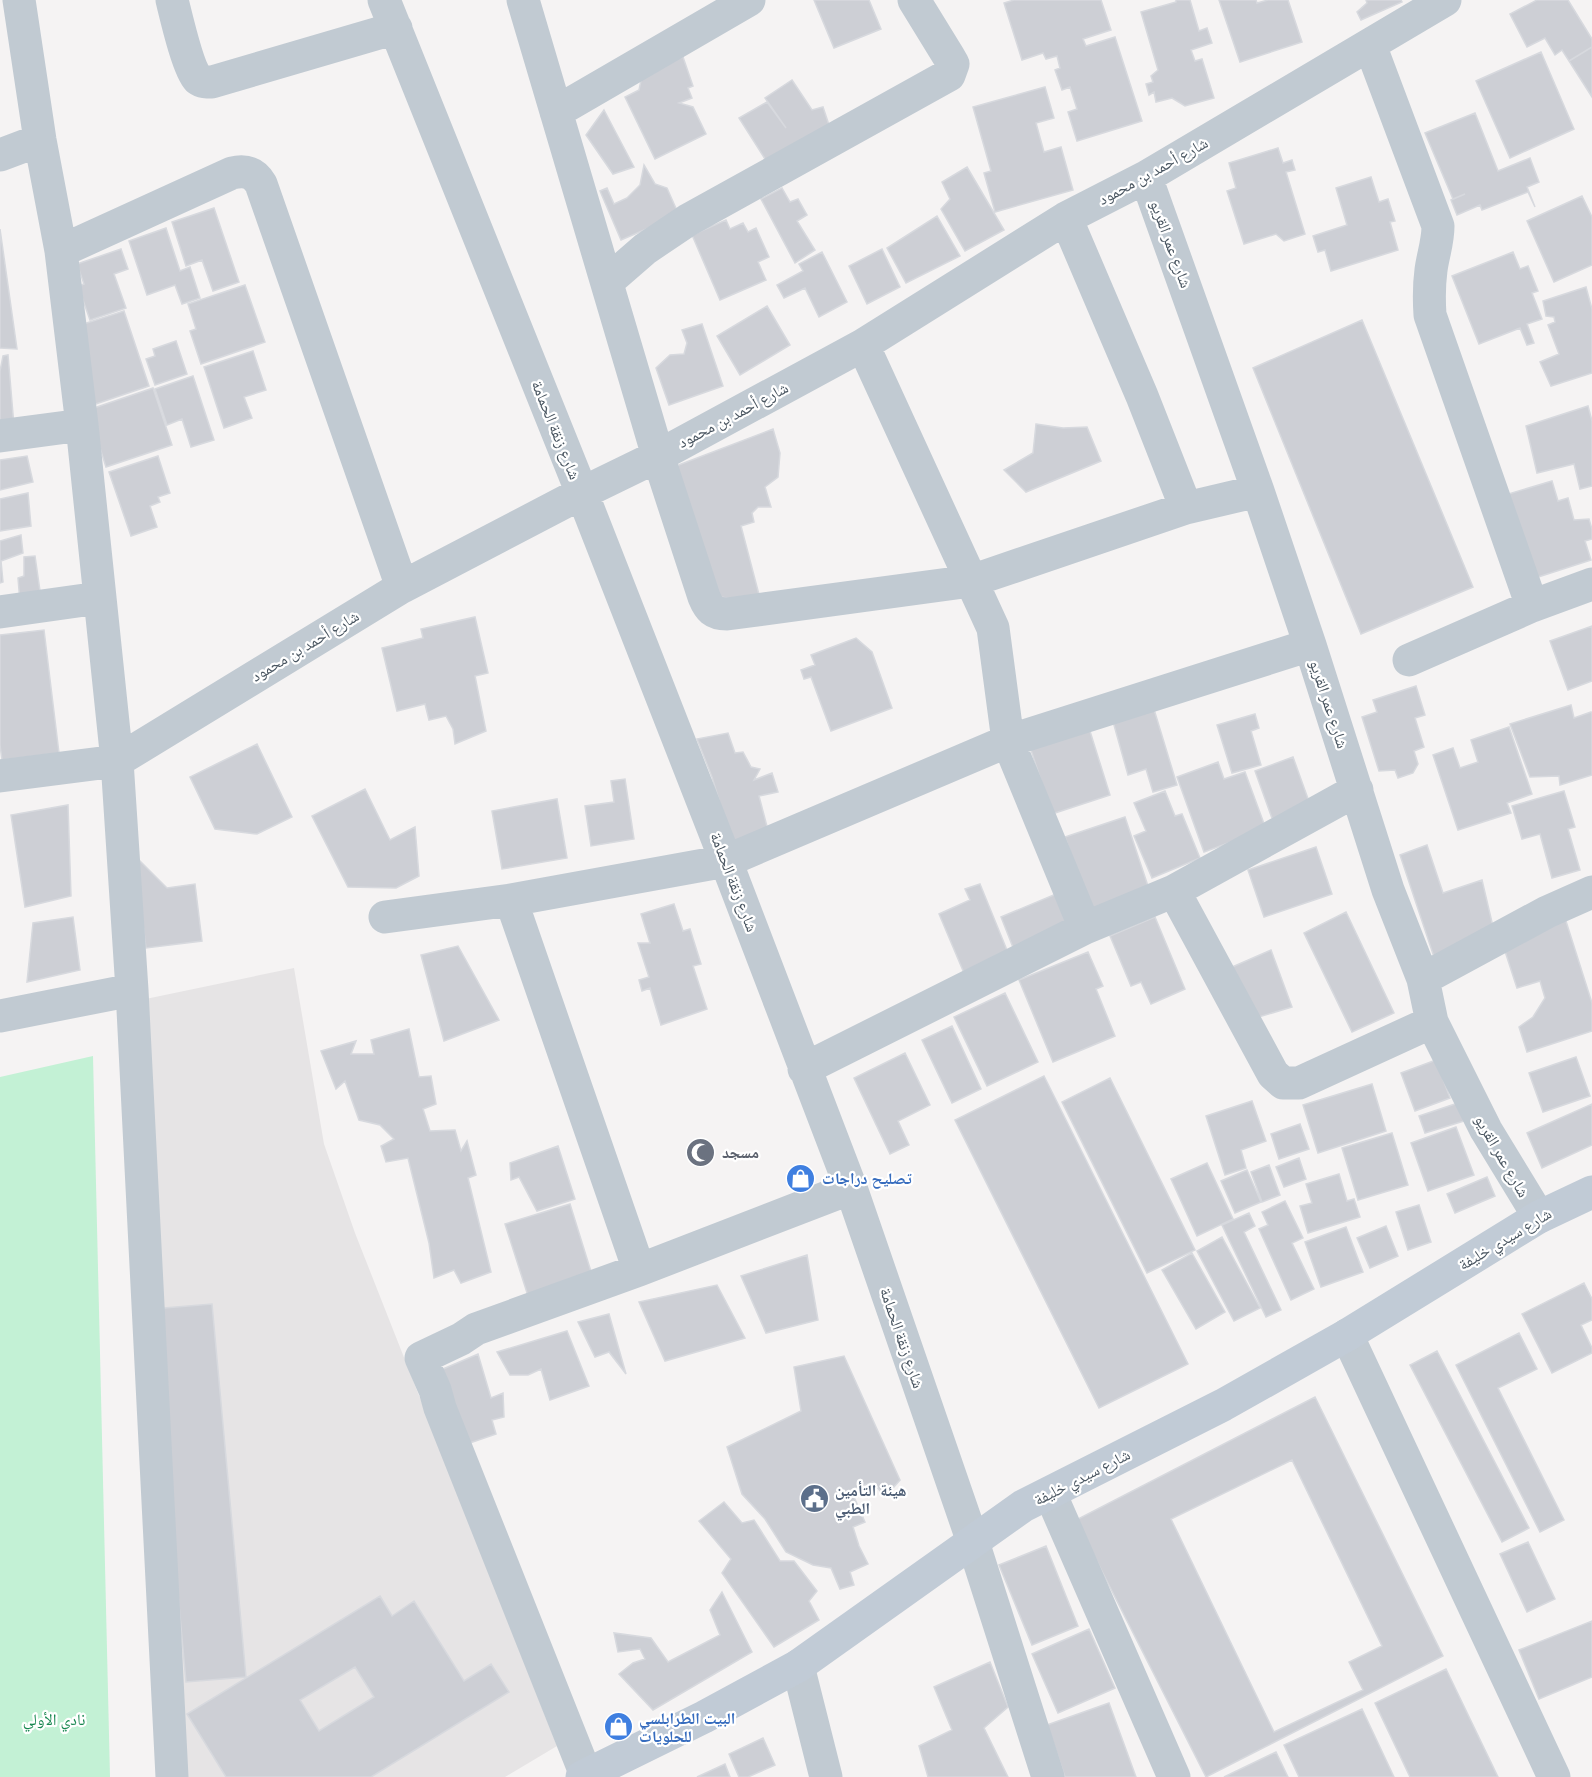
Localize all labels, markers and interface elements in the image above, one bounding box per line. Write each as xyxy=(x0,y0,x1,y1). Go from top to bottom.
street label: شارع أحمد بن محمود xyxy=(1095,133,1212,210)
street label: شارع عمر القريو xyxy=(1145,198,1196,291)
street label: شارع زنقة الحمامة xyxy=(527,378,584,483)
street label: شارع أحمد بن محمود xyxy=(674,378,792,453)
street label: شارع أحمد بن محمود xyxy=(248,606,363,687)
street label: شارع عمر القريو xyxy=(1305,657,1352,751)
street label: شارع زنقة الحمامة xyxy=(705,830,762,935)
street label: شارع عمر القريو xyxy=(1470,1111,1533,1201)
mosque icon: مسجد xyxy=(685,1136,717,1168)
place label: مسجد xyxy=(722,1143,759,1162)
shop icon: تصليح دراجات xyxy=(785,1162,817,1194)
place label: تصليح دراجات xyxy=(822,1169,912,1189)
street label: شارع سيدي خليفة xyxy=(1455,1204,1556,1277)
street label: شارع زنقة الحمامة xyxy=(875,1285,928,1391)
street label: شارع سيدي خليفة xyxy=(1031,1445,1135,1512)
place label: هيئة التأمين الطبي xyxy=(835,1481,907,1520)
public building icon: هيئة التأمين الطبي xyxy=(798,1483,830,1515)
place label: البيت الطرابلسي للحلويات xyxy=(639,1709,735,1746)
park label: نادي الأولي xyxy=(23,1710,85,1732)
shop icon: البيت الطرابلسي للحلويات xyxy=(602,1711,634,1743)

